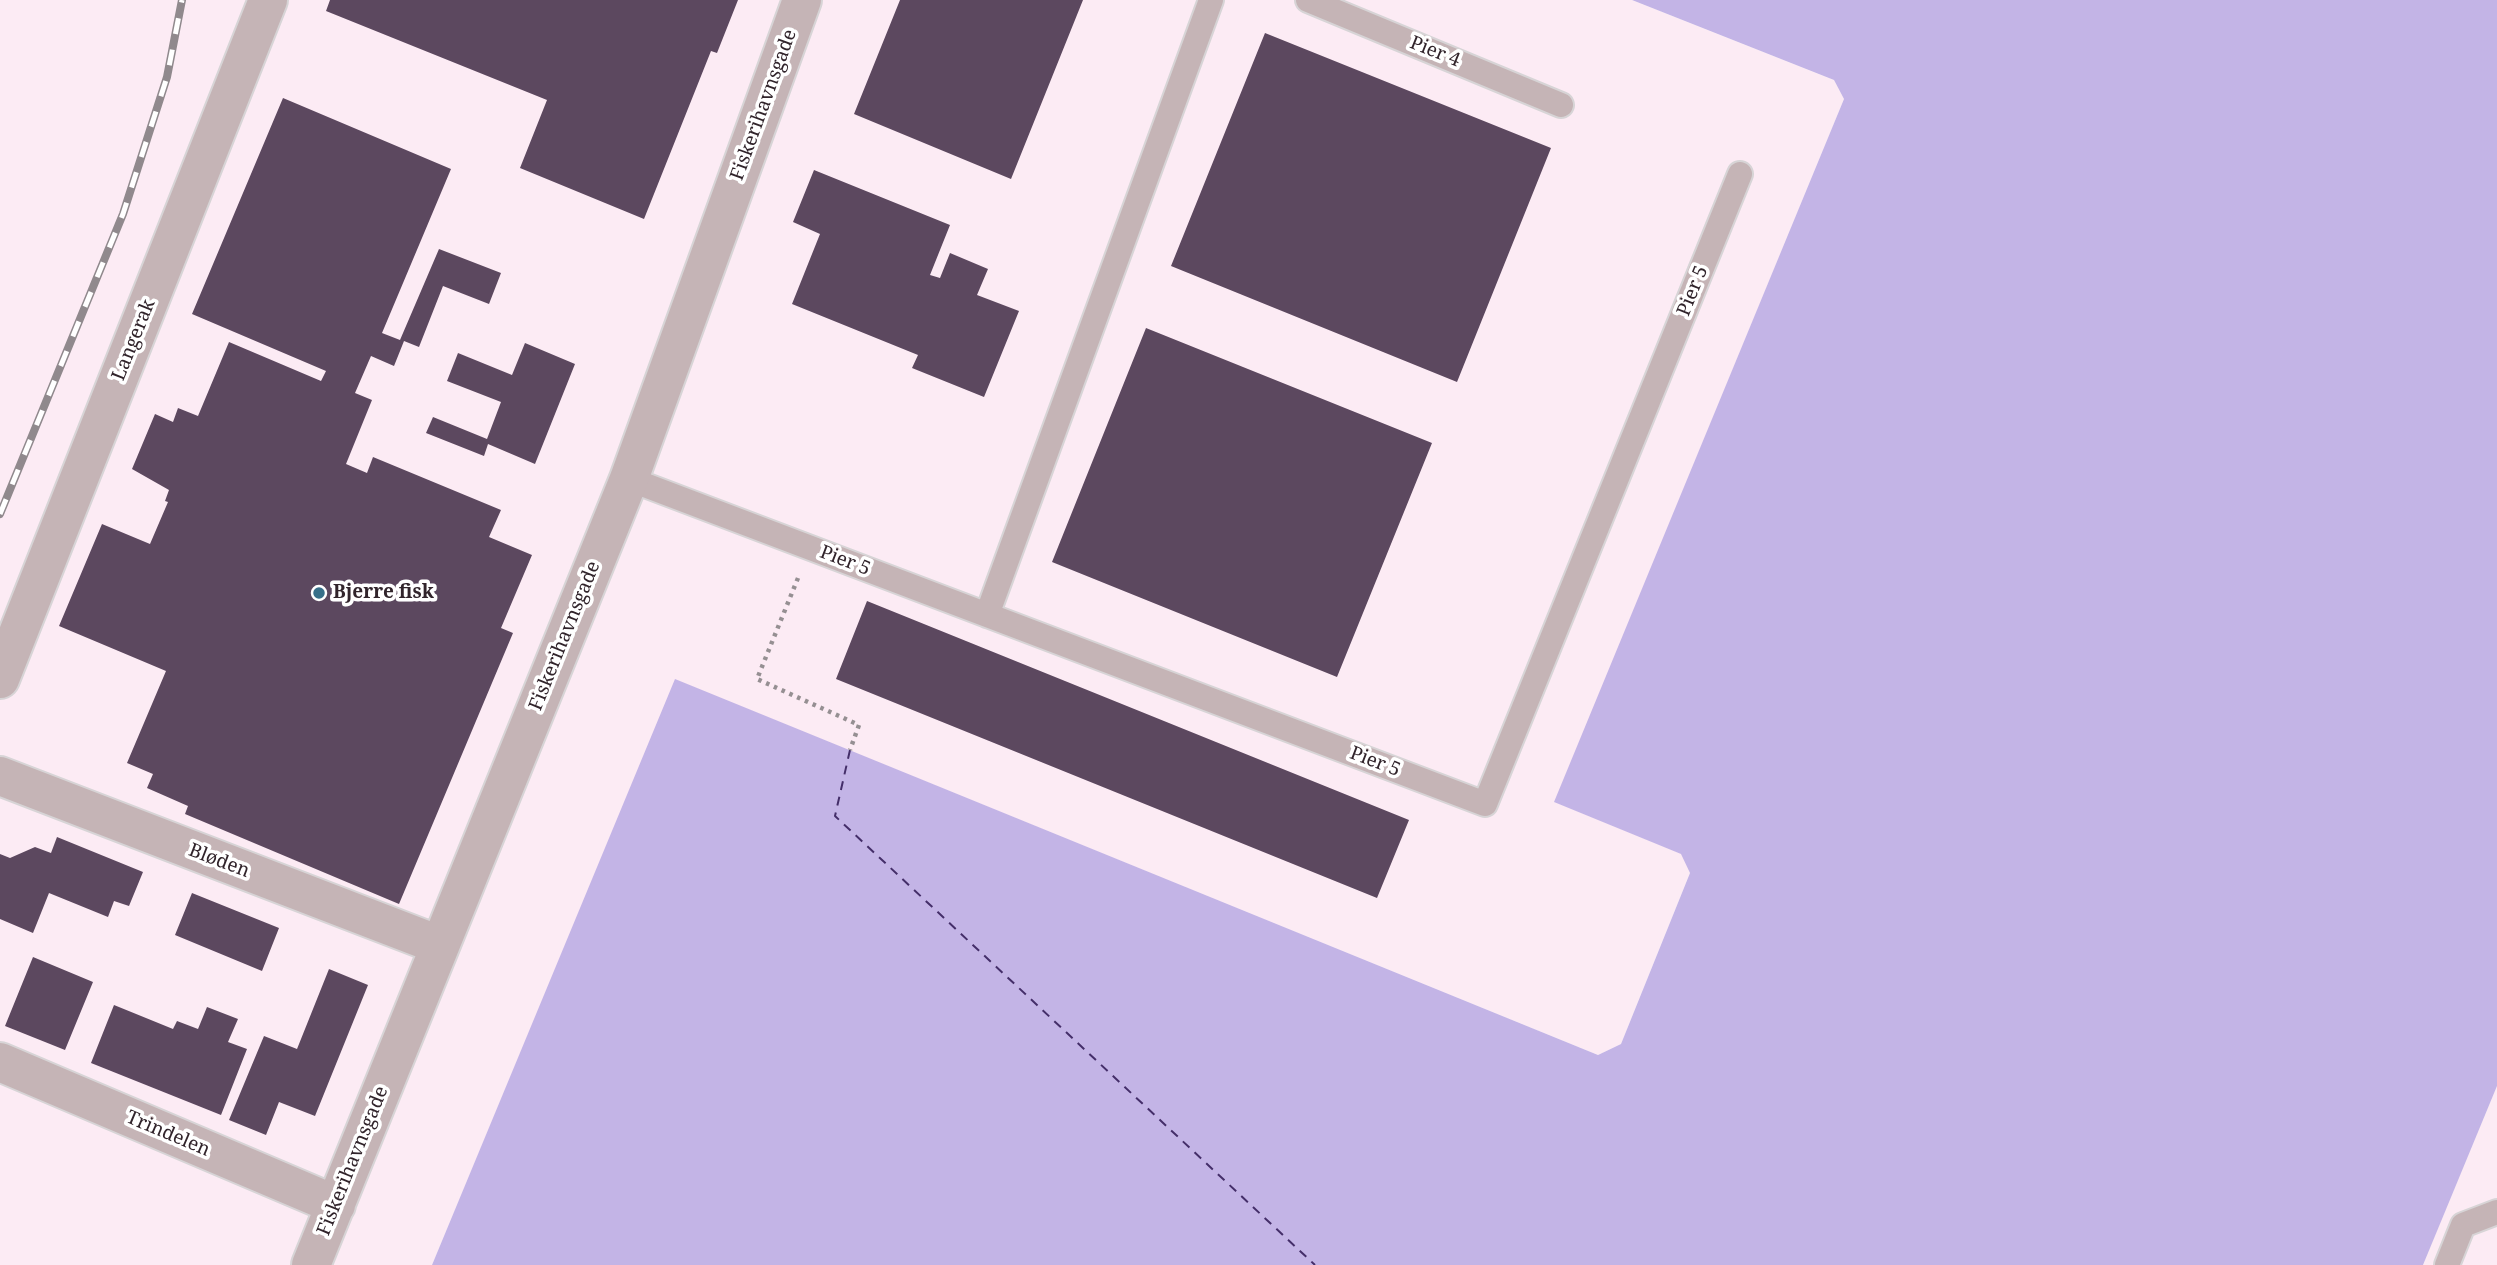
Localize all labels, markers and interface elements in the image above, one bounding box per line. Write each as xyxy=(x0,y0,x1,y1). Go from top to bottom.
street label: Fiskerihavnsgade xyxy=(726,26,802,184)
street label: Pier 4 xyxy=(1407,32,1463,72)
street label: Pier 5 xyxy=(1673,263,1713,319)
street label: Langerak xyxy=(107,296,161,384)
street label: Pier 5 xyxy=(817,541,873,581)
street label: Fiskerihavnsgade xyxy=(525,558,605,714)
place label: Bjerre fisk xyxy=(333,582,434,604)
marker: Bjerre fisk xyxy=(311,585,327,601)
street label: Pier 5 xyxy=(1347,742,1403,782)
street label: Bløden xyxy=(185,839,253,883)
street label: Fiskerihavnsgade xyxy=(313,1083,393,1239)
street label: Trindelen xyxy=(123,1106,213,1162)

